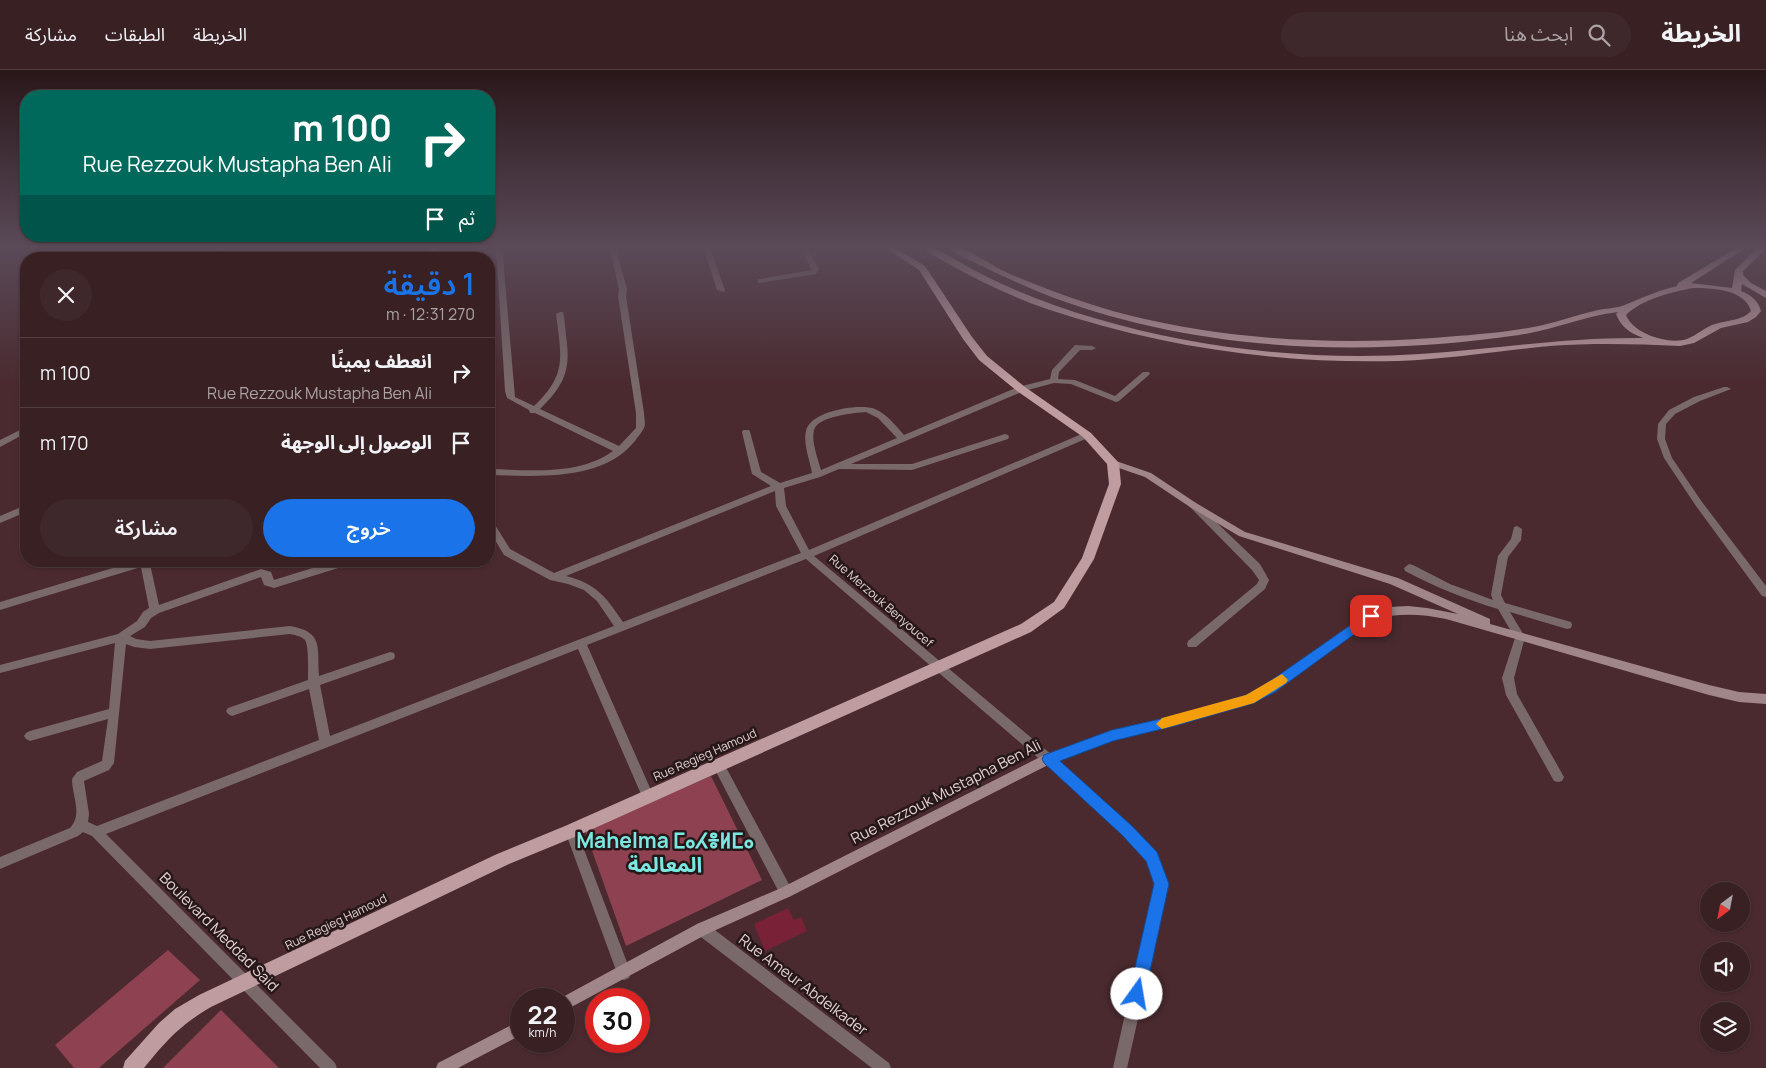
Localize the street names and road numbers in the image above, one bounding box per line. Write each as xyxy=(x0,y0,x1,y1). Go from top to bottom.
street label: Rue Merzouk Benyoucef xyxy=(826,551,938,651)
street label: Rue Regieg Hamoud xyxy=(650,724,759,785)
street label: Rue Rezzouk Mustapha Ben Ali xyxy=(847,734,1044,849)
street label: Boulevard Meddad Said xyxy=(155,867,284,996)
street label: Rue Regieg Hamoud xyxy=(282,889,390,954)
street label: Rue Ameur Abdelkader xyxy=(734,929,873,1041)

